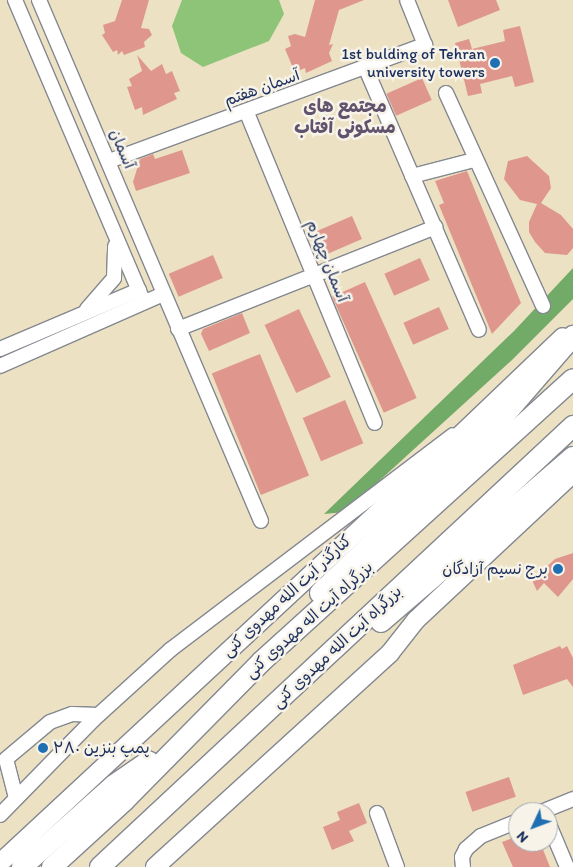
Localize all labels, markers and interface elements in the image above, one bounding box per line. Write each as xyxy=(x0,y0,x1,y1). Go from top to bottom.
place label: 1st bulding of Tehran university towers xyxy=(341,44,485,82)
marker: 1st bulding of Tehran university towers xyxy=(489,57,501,69)
street label: آسمان هفتم xyxy=(222,65,302,111)
district label: مجتمع های مسکونی آفتاب xyxy=(294,96,396,138)
street label: آسمان xyxy=(105,126,139,172)
street label: آسمان چهارم xyxy=(302,217,352,305)
street label: کنارگذر آیت الله مهدوی کنی xyxy=(218,531,356,661)
street label: بزرگراه آیت اله مهدوی کنی xyxy=(241,558,377,682)
place label: برج نسیم آزادگان xyxy=(442,559,548,579)
marker: برج نسیم آزادگان xyxy=(552,563,564,575)
street label: بزرگراه آیت الله مهدوی کنی xyxy=(268,582,406,712)
place label: پمپ بنزین ۲۸۰ xyxy=(53,738,150,758)
marker: پمپ بنزین ۲۸۰ xyxy=(37,742,49,754)
north arrow xyxy=(508,802,558,852)
text: N xyxy=(513,828,532,846)

